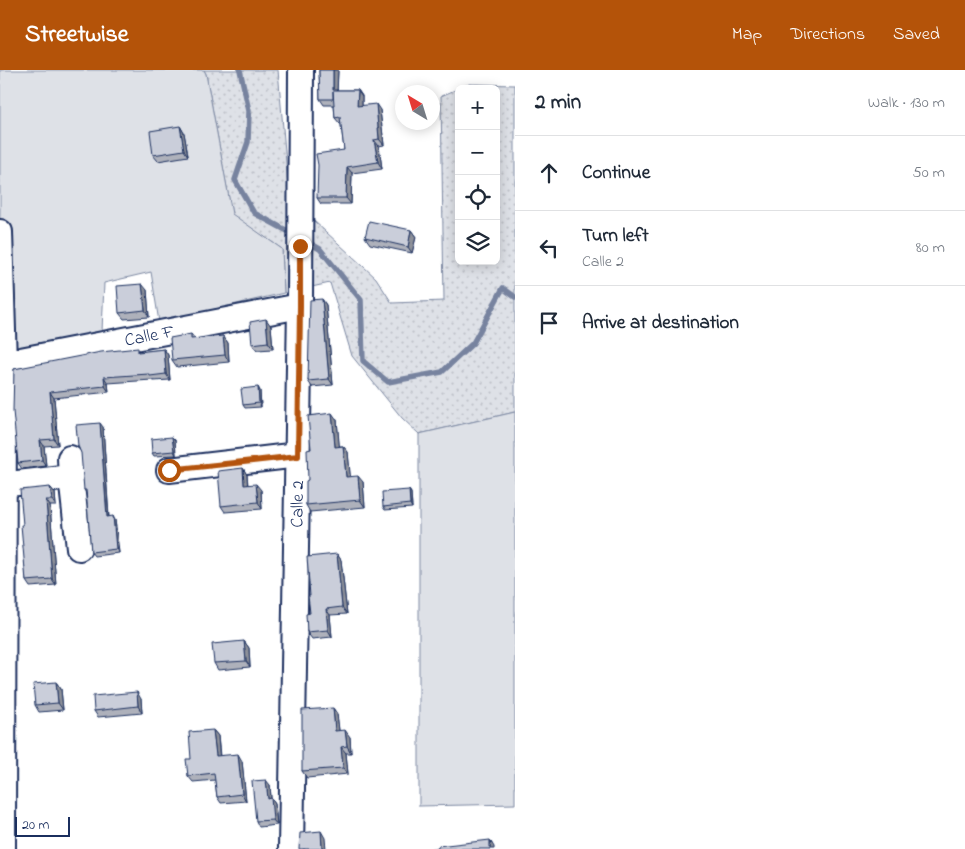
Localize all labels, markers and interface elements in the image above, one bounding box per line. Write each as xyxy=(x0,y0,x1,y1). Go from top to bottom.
text: Streetwise xyxy=(25,18,129,53)
text: Map xyxy=(732,22,762,48)
text: Directions xyxy=(790,22,865,48)
text: Saved xyxy=(893,22,940,48)
north arrow xyxy=(395,85,440,130)
map controls xyxy=(455,85,500,265)
button: + xyxy=(455,85,500,130)
text: 2 min xyxy=(535,88,581,118)
text: Walk · 130 m xyxy=(868,91,945,115)
button: − xyxy=(455,130,500,175)
icon: ahead xyxy=(535,159,563,187)
text: Continue xyxy=(582,160,650,187)
text: 50 m xyxy=(913,161,945,185)
button: locate xyxy=(455,175,500,220)
button: layers xyxy=(455,220,500,265)
text: Turn left xyxy=(582,223,649,250)
icon: left xyxy=(535,234,563,262)
route end xyxy=(289,235,312,258)
text: 80 m xyxy=(916,236,945,260)
text: Calle 2 xyxy=(582,250,624,274)
icon: arrive xyxy=(535,309,563,337)
text: Arrive at destination xyxy=(582,310,739,337)
street label: Calle F xyxy=(123,320,177,355)
route start xyxy=(158,459,181,482)
street label: Calle 2 xyxy=(285,480,312,528)
scale bar xyxy=(15,814,70,837)
text: 20 m xyxy=(22,815,49,836)

